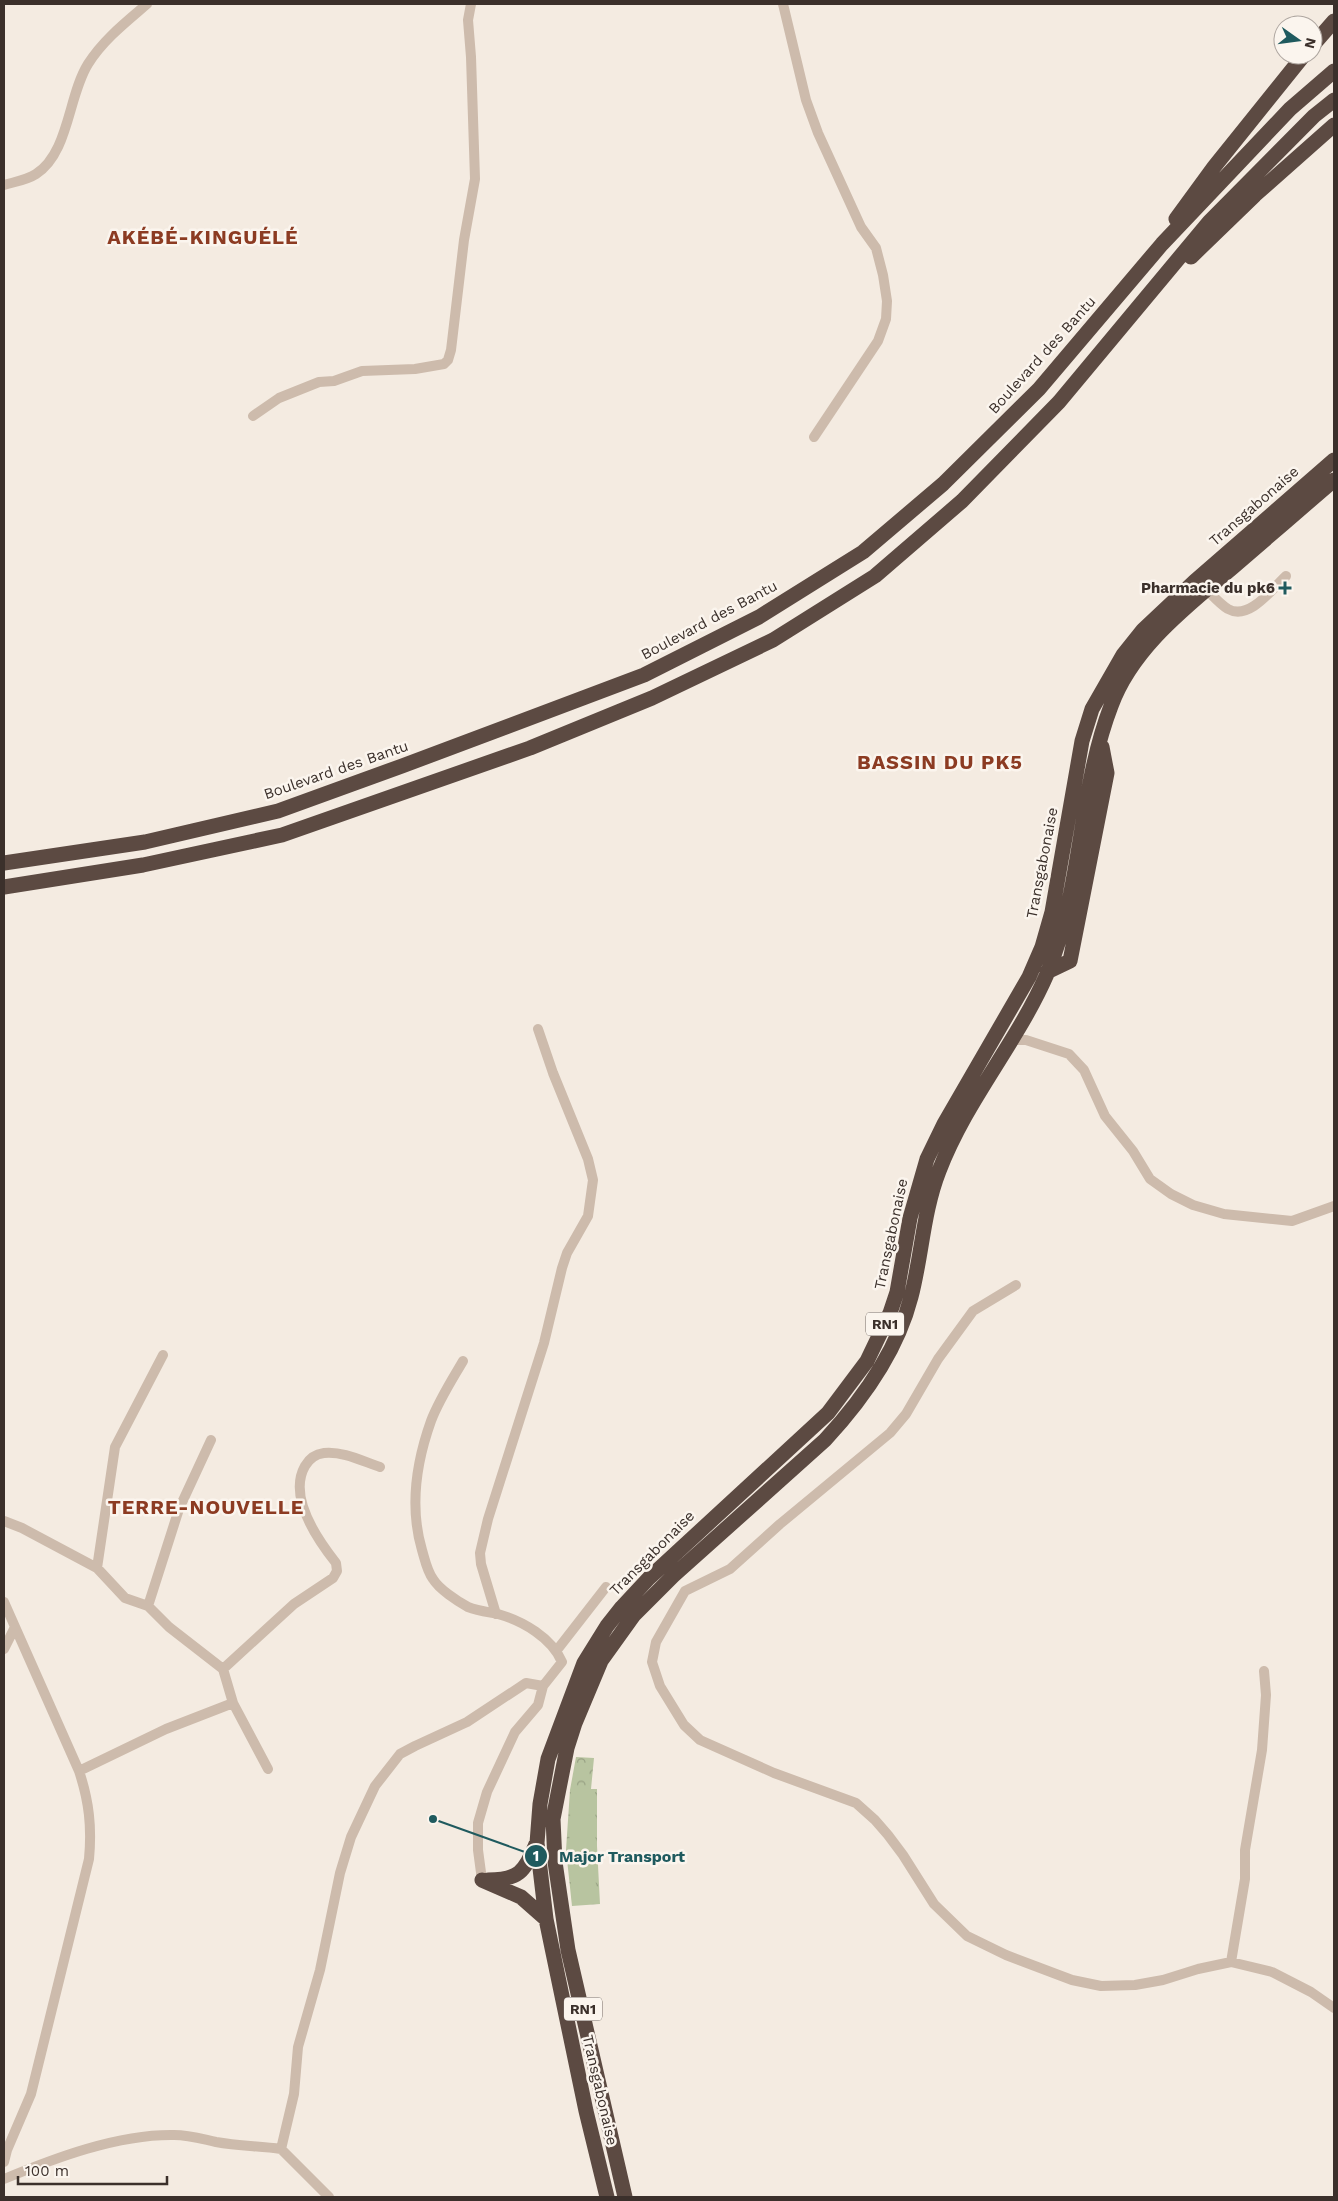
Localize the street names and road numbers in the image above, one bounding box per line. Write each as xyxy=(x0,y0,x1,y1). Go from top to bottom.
street label: Boulevard des Bantu xyxy=(985,293,1099,417)
street label: Transgabonaise xyxy=(1206,462,1302,550)
street label: Boulevard des Bantu xyxy=(638,576,780,664)
street label: Boulevard des Bantu xyxy=(261,737,411,803)
street label: Transgabonaise xyxy=(1022,806,1062,920)
street label: Transgabonaise xyxy=(870,1177,912,1291)
road number: RN1 xyxy=(866,1312,904,1336)
street label: Transgabonaise xyxy=(606,1507,698,1599)
road number: RN1 xyxy=(564,1998,602,2020)
street label: Transgabonaise xyxy=(579,2033,621,2147)

